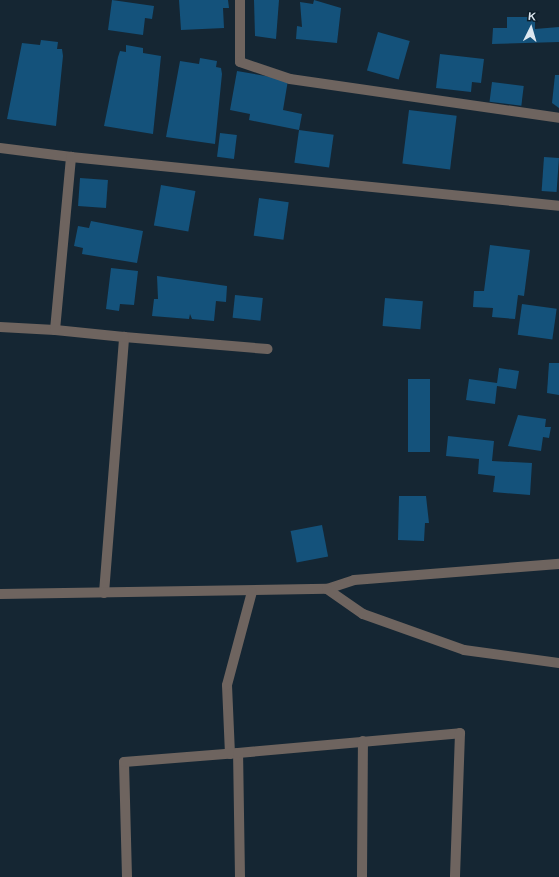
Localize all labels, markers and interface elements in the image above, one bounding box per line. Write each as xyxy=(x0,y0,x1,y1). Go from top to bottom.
north arrow xyxy=(511,8,551,48)
text: K xyxy=(528,10,537,22)

